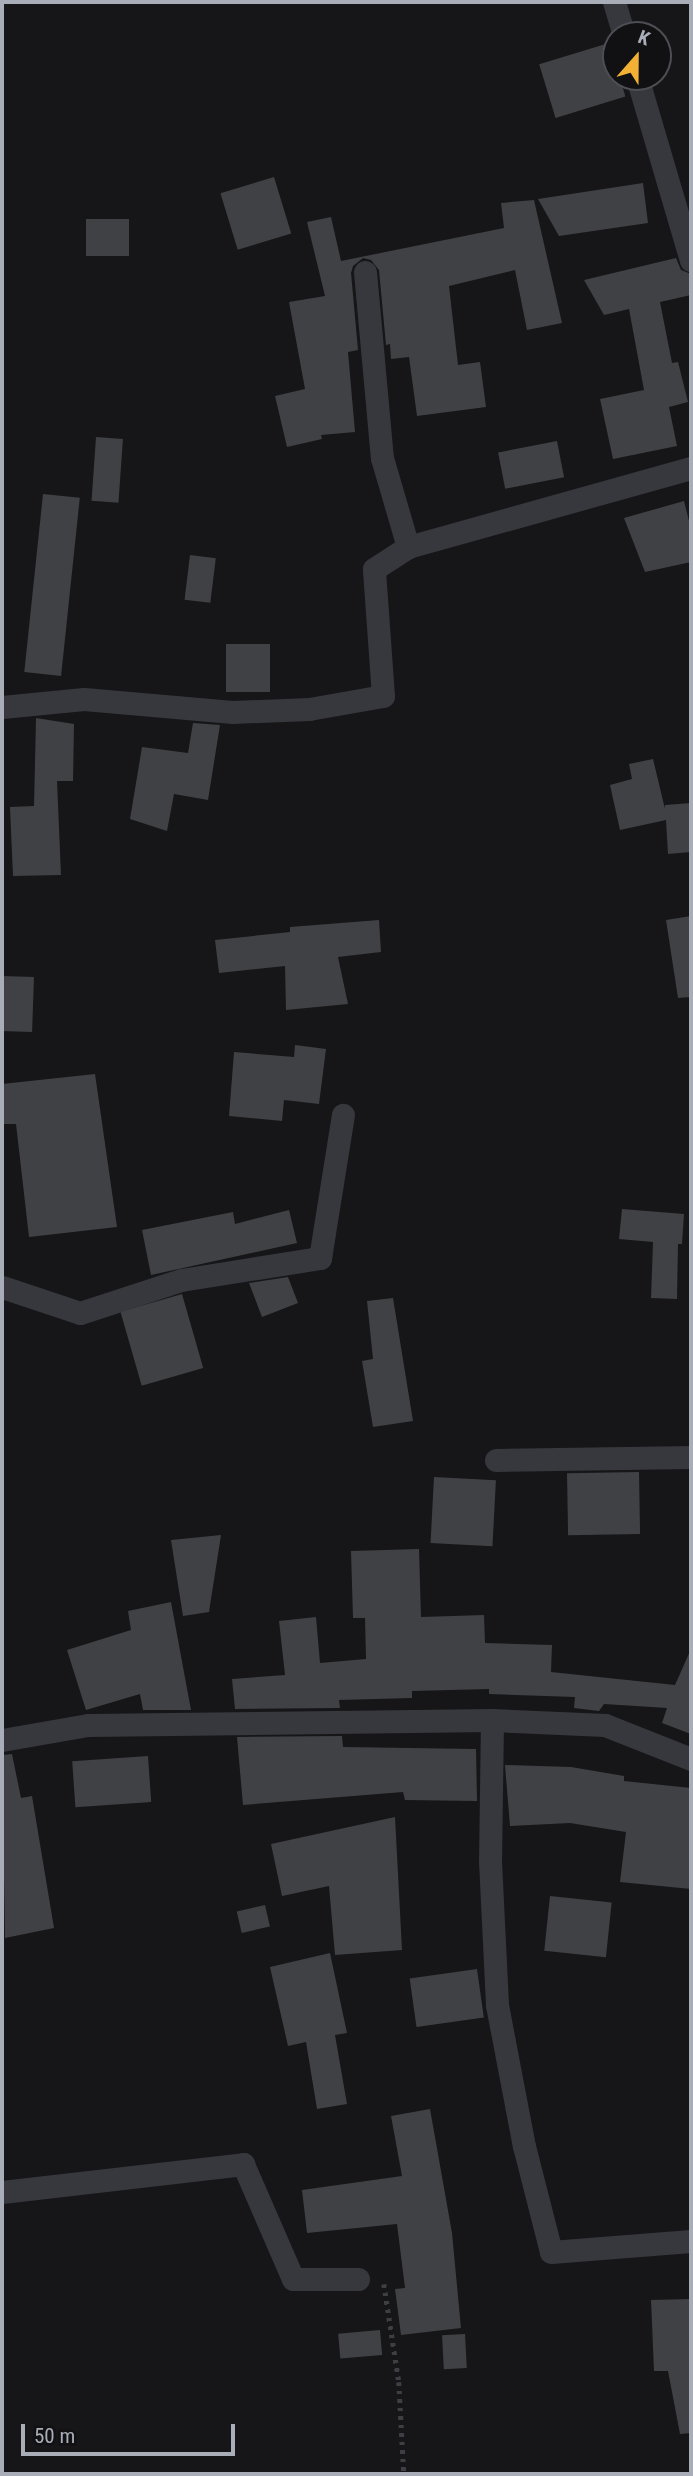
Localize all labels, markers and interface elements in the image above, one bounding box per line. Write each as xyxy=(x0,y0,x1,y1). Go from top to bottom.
north arrow xyxy=(602,21,672,91)
text: K xyxy=(635,25,653,50)
scale bar xyxy=(24,2410,238,2454)
text: 50 m xyxy=(34,2424,75,2448)

